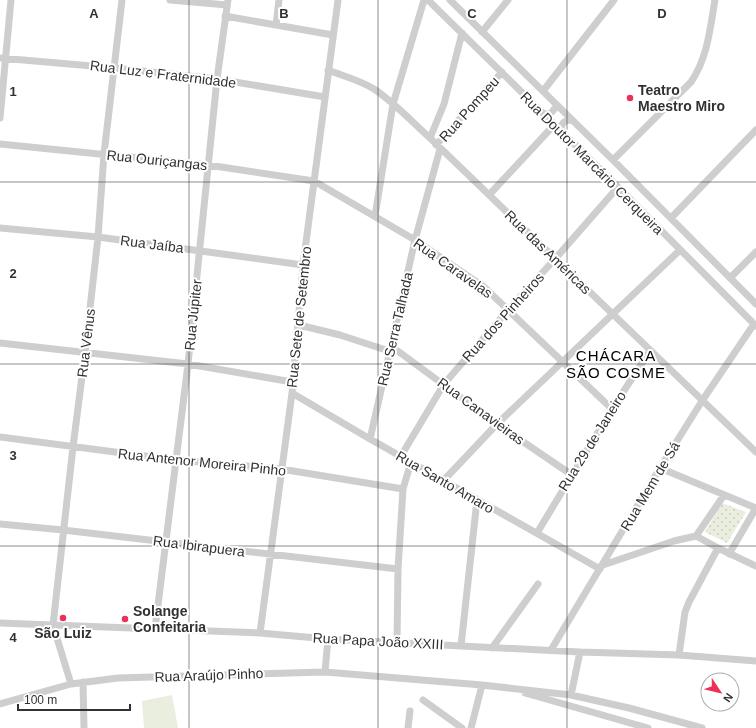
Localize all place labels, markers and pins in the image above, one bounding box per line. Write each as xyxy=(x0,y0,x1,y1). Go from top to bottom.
place label: Teatro Maestro Miro xyxy=(638,82,725,114)
marker: Teatro Maestro Miro xyxy=(625,93,635,103)
place label: Solange Confeitaria xyxy=(133,603,206,635)
marker: São Luiz xyxy=(58,613,68,623)
marker: Solange Confeitaria xyxy=(120,614,130,624)
place label: São Luiz xyxy=(34,625,92,641)

